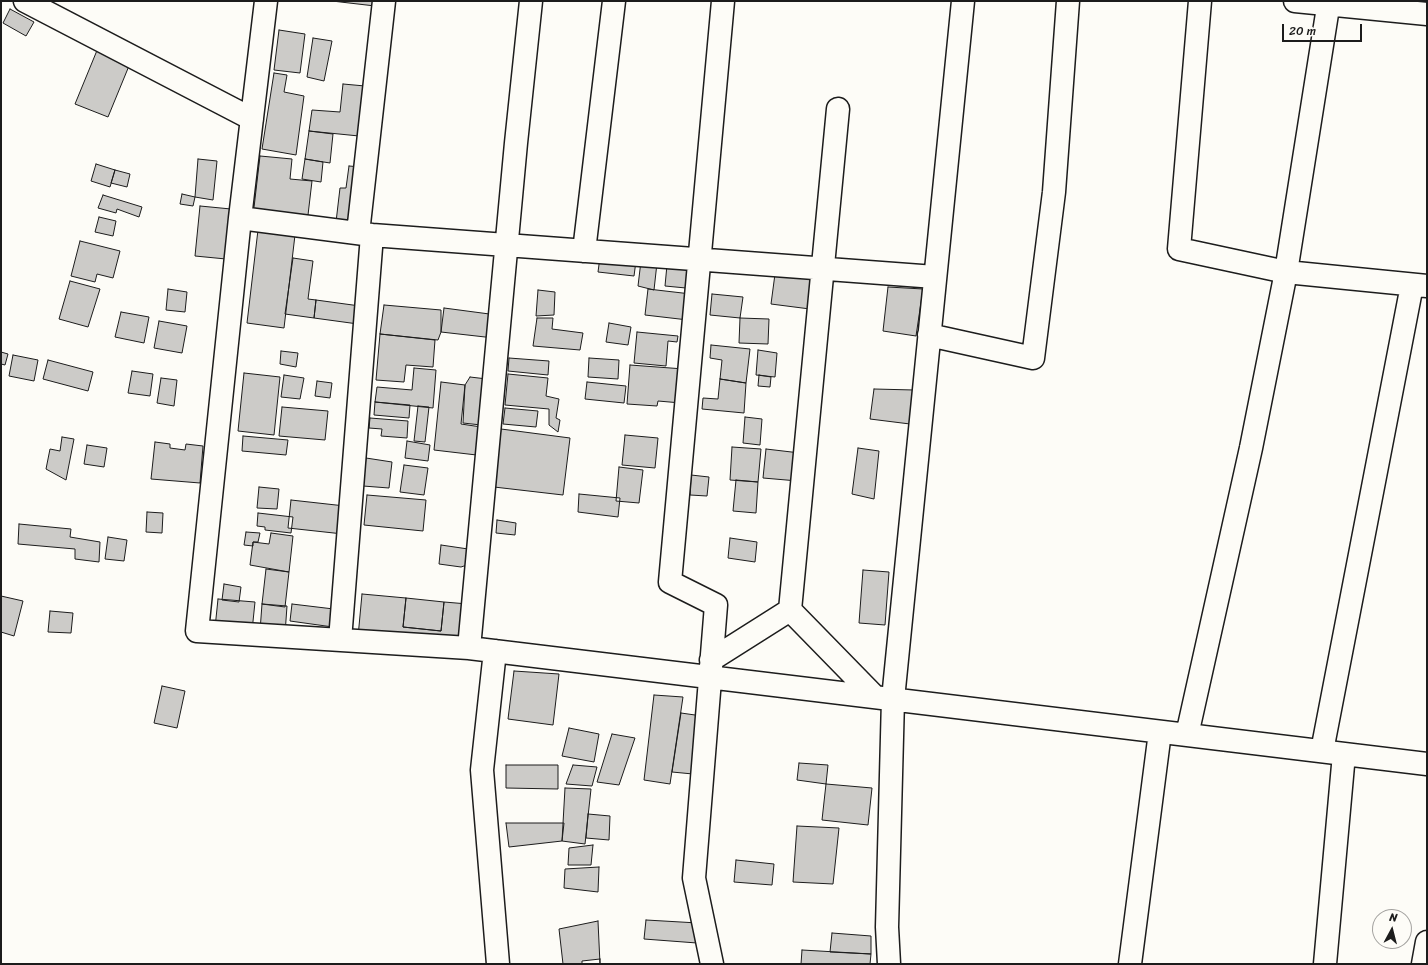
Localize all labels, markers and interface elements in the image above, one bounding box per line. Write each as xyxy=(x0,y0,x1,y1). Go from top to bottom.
scale bar xyxy=(1284,16,1364,42)
text: 20 m xyxy=(1289,20,1316,42)
text: N xyxy=(1388,908,1398,927)
north arrow xyxy=(1372,909,1412,949)

